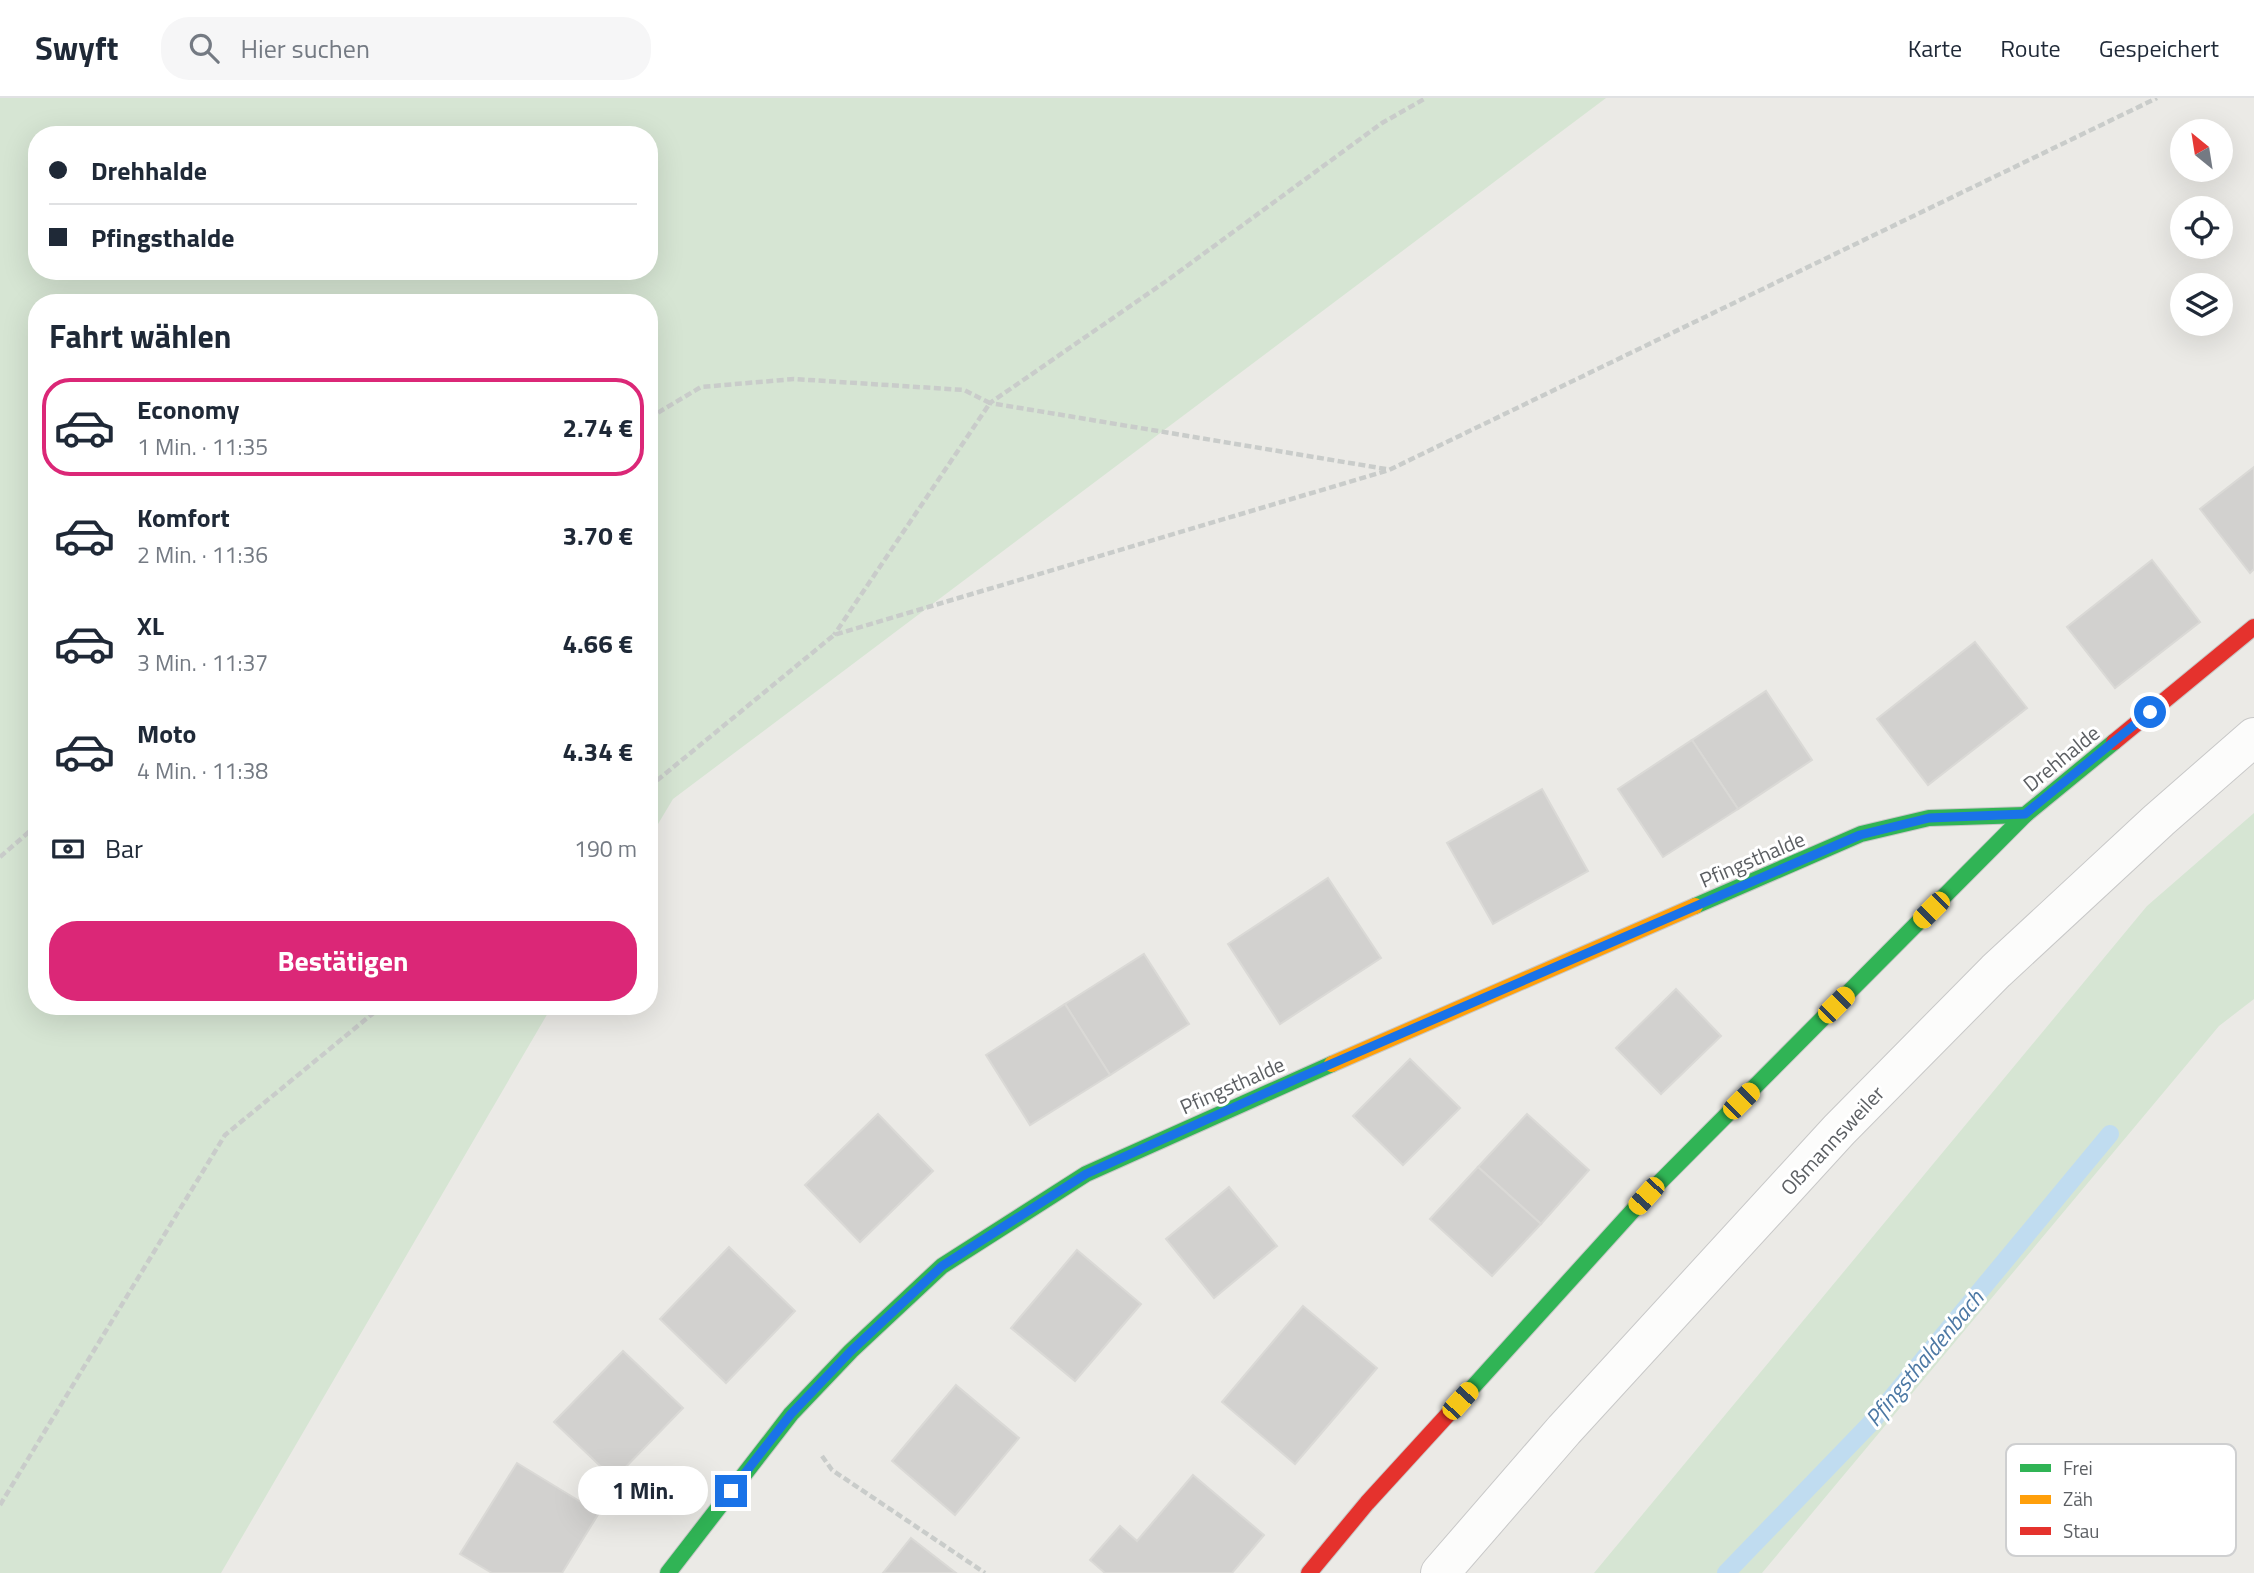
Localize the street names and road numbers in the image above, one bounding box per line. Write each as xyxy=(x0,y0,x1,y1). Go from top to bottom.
street label: Drehhalde xyxy=(2016,717,2106,799)
street label: Pfingsthalde xyxy=(1694,822,1810,896)
street label: Pfingsthalde xyxy=(1175,1048,1289,1122)
street label: Oßmannsweiler xyxy=(1773,1078,1891,1202)

